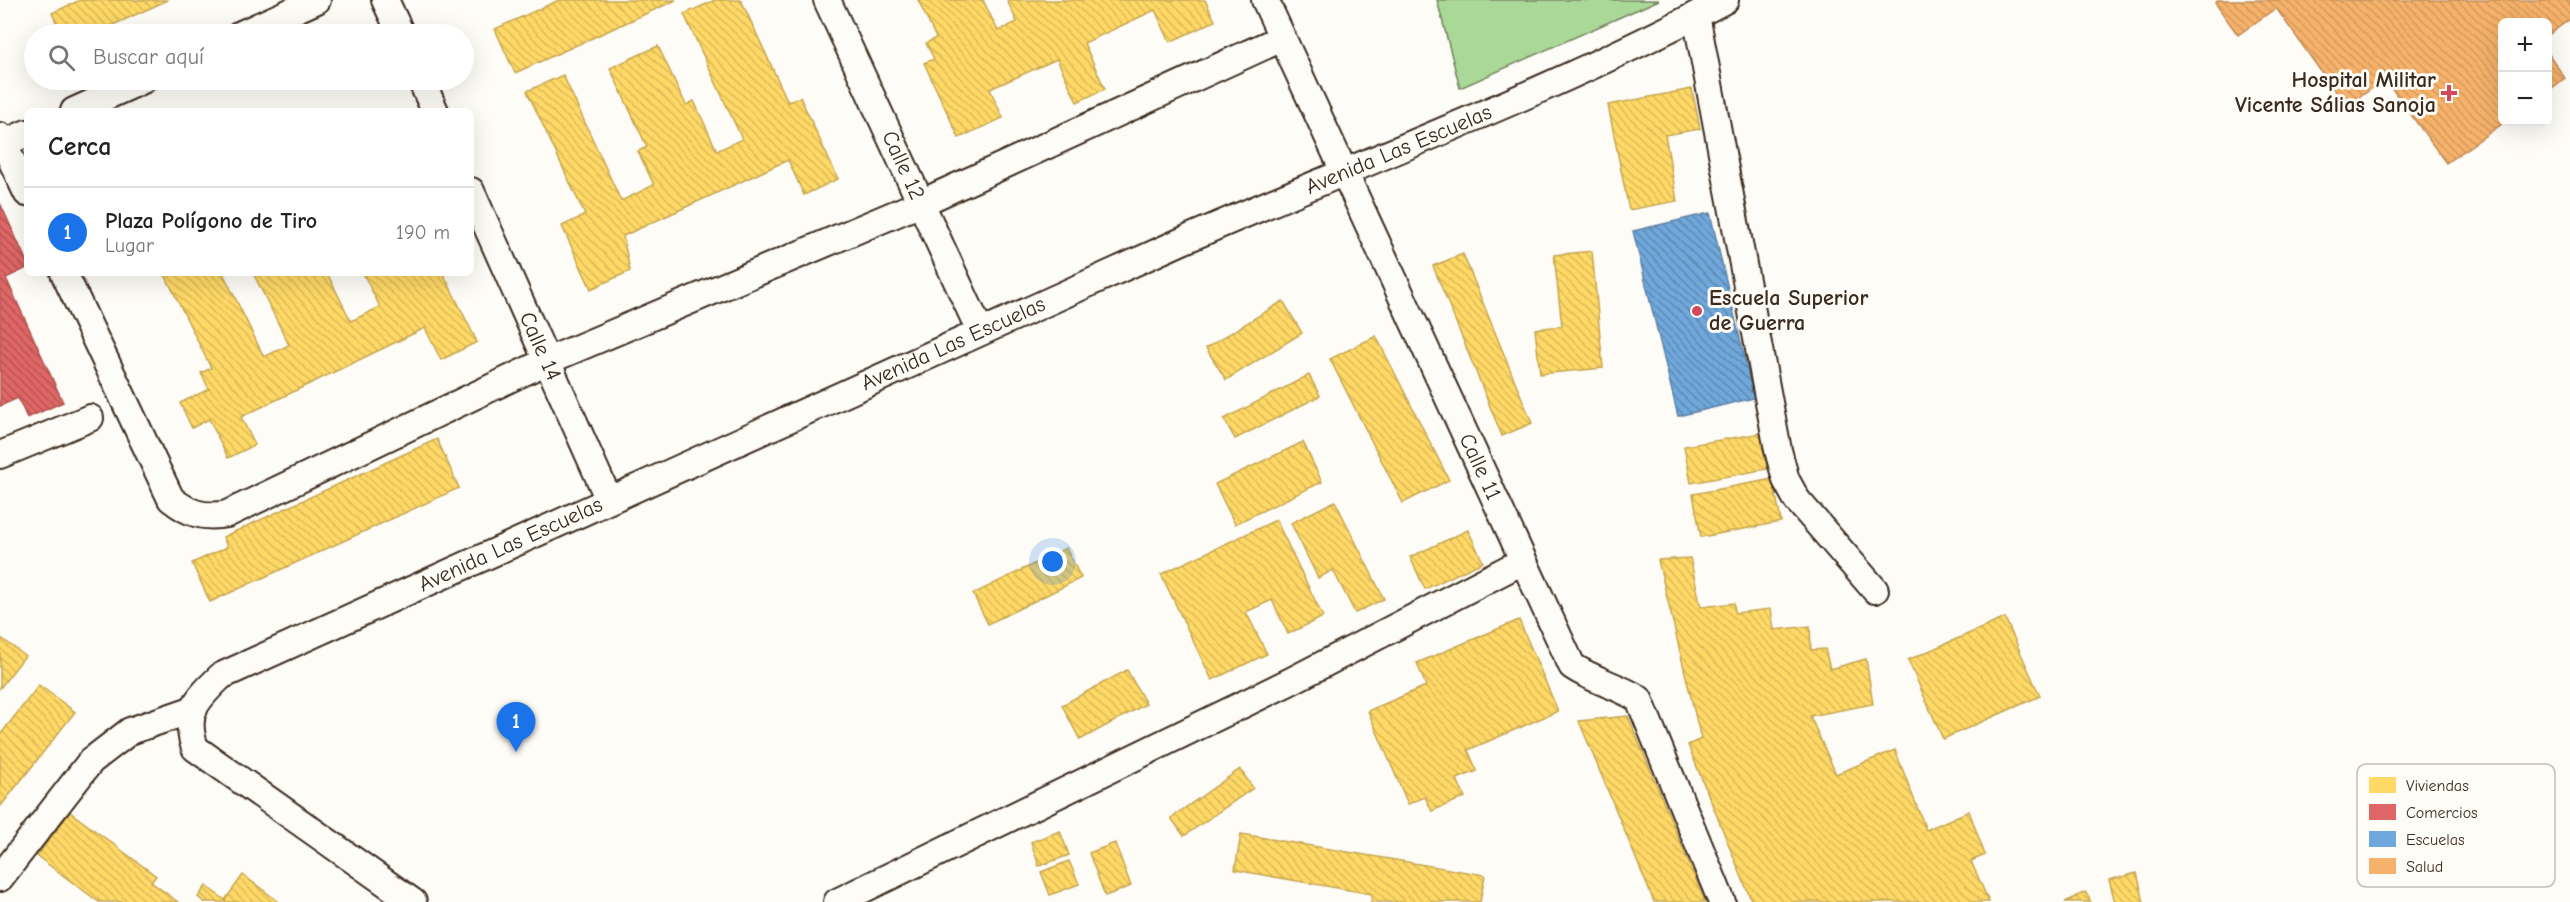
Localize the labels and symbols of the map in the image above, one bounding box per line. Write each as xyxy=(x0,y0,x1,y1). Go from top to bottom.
place label: Hospital Militar Vicente Sálias Sanoja xyxy=(2235,67,2436,118)
marker: Hospital Militar Vicente Sálias Sanoja xyxy=(2440,84,2458,102)
street label: Avenida Las Escuelas xyxy=(1302,99,1496,200)
street label: Calle 12 xyxy=(876,127,931,204)
place label: Escuela Superior de Guerra xyxy=(1709,285,1868,336)
street label: Avenida Las Escuelas xyxy=(857,291,1049,396)
marker: Escuela Superior de Guerra xyxy=(1690,304,1704,318)
street label: Calle 14 xyxy=(514,308,567,385)
street label: Calle 11 xyxy=(1454,429,1507,504)
street label: Avenida Las Escuelas xyxy=(415,491,607,597)
your location xyxy=(1038,547,1067,576)
pin: 1 xyxy=(496,702,536,752)
legend xyxy=(2357,764,2555,887)
text: Viviendas xyxy=(2406,777,2469,795)
text: Comercios xyxy=(2406,804,2478,822)
text: Escuelas xyxy=(2406,831,2465,849)
text: Salud xyxy=(2406,858,2443,876)

